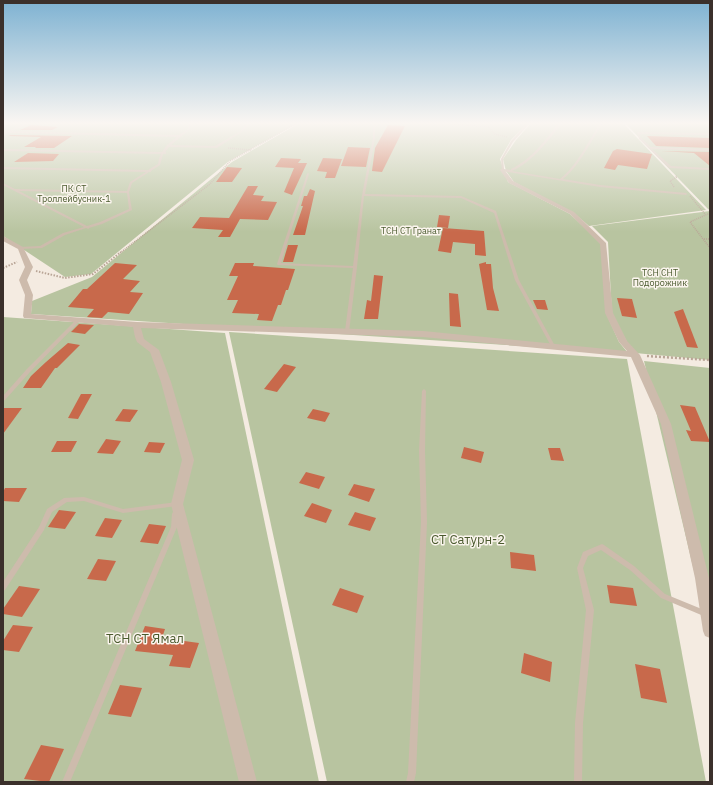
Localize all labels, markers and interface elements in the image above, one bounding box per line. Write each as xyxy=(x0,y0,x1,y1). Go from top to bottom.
park label: ПК СТ Троллейбусник-1 xyxy=(37,183,111,204)
park label: ТСН СТ Гранат xyxy=(381,225,442,236)
park label: ТСН СНТ Подорожник xyxy=(633,267,687,288)
park label: СТ Сатурн-2 xyxy=(431,531,505,548)
park label: ТСН СТ Ямал xyxy=(106,630,184,647)

